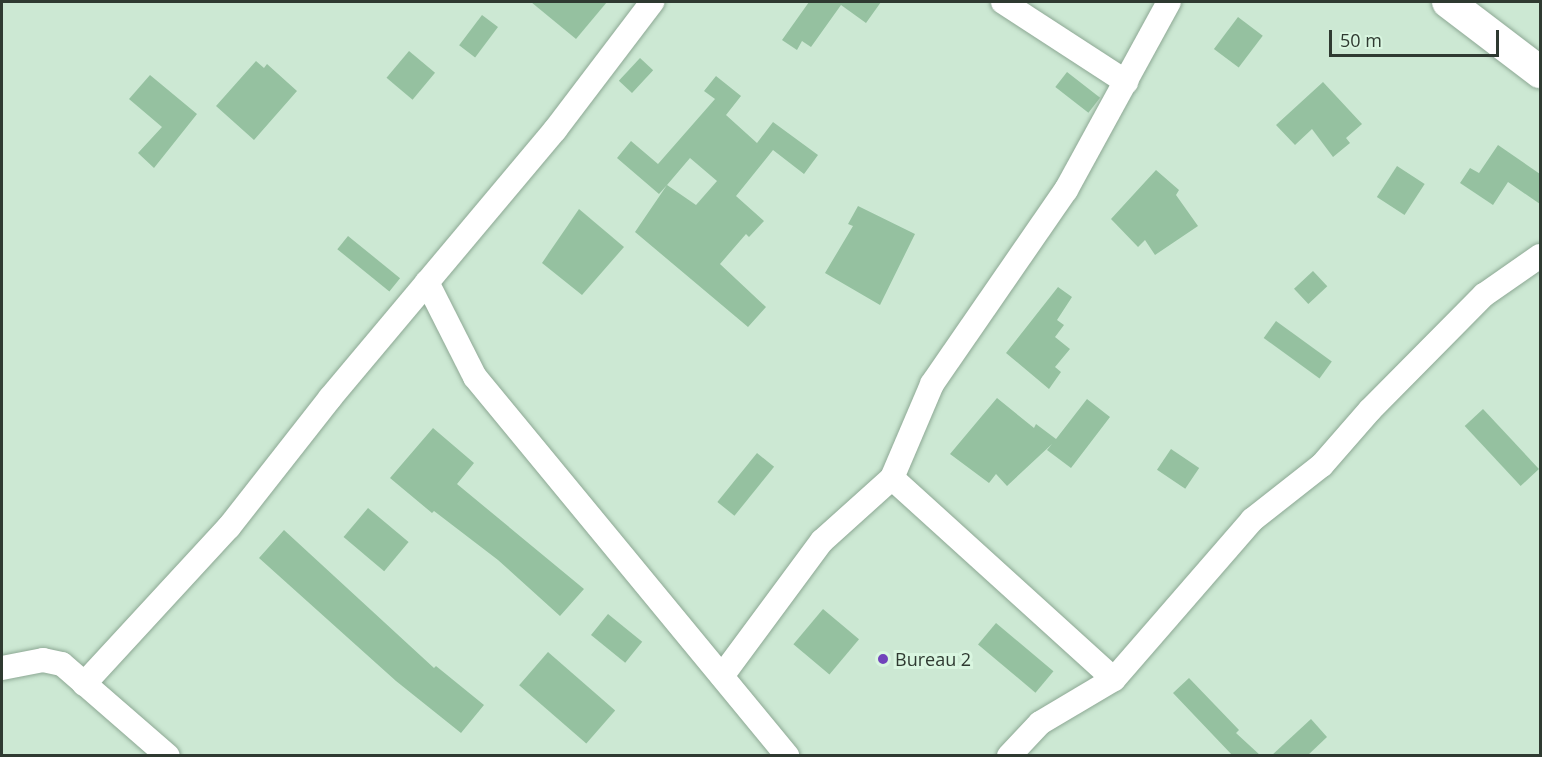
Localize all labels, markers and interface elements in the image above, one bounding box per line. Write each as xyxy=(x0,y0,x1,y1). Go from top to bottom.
scale bar xyxy=(1332,18,1502,56)
text: 50 m xyxy=(1340,28,1382,52)
place label: Bureau 2 xyxy=(895,648,971,670)
marker: Bureau 2 xyxy=(876,652,890,666)

